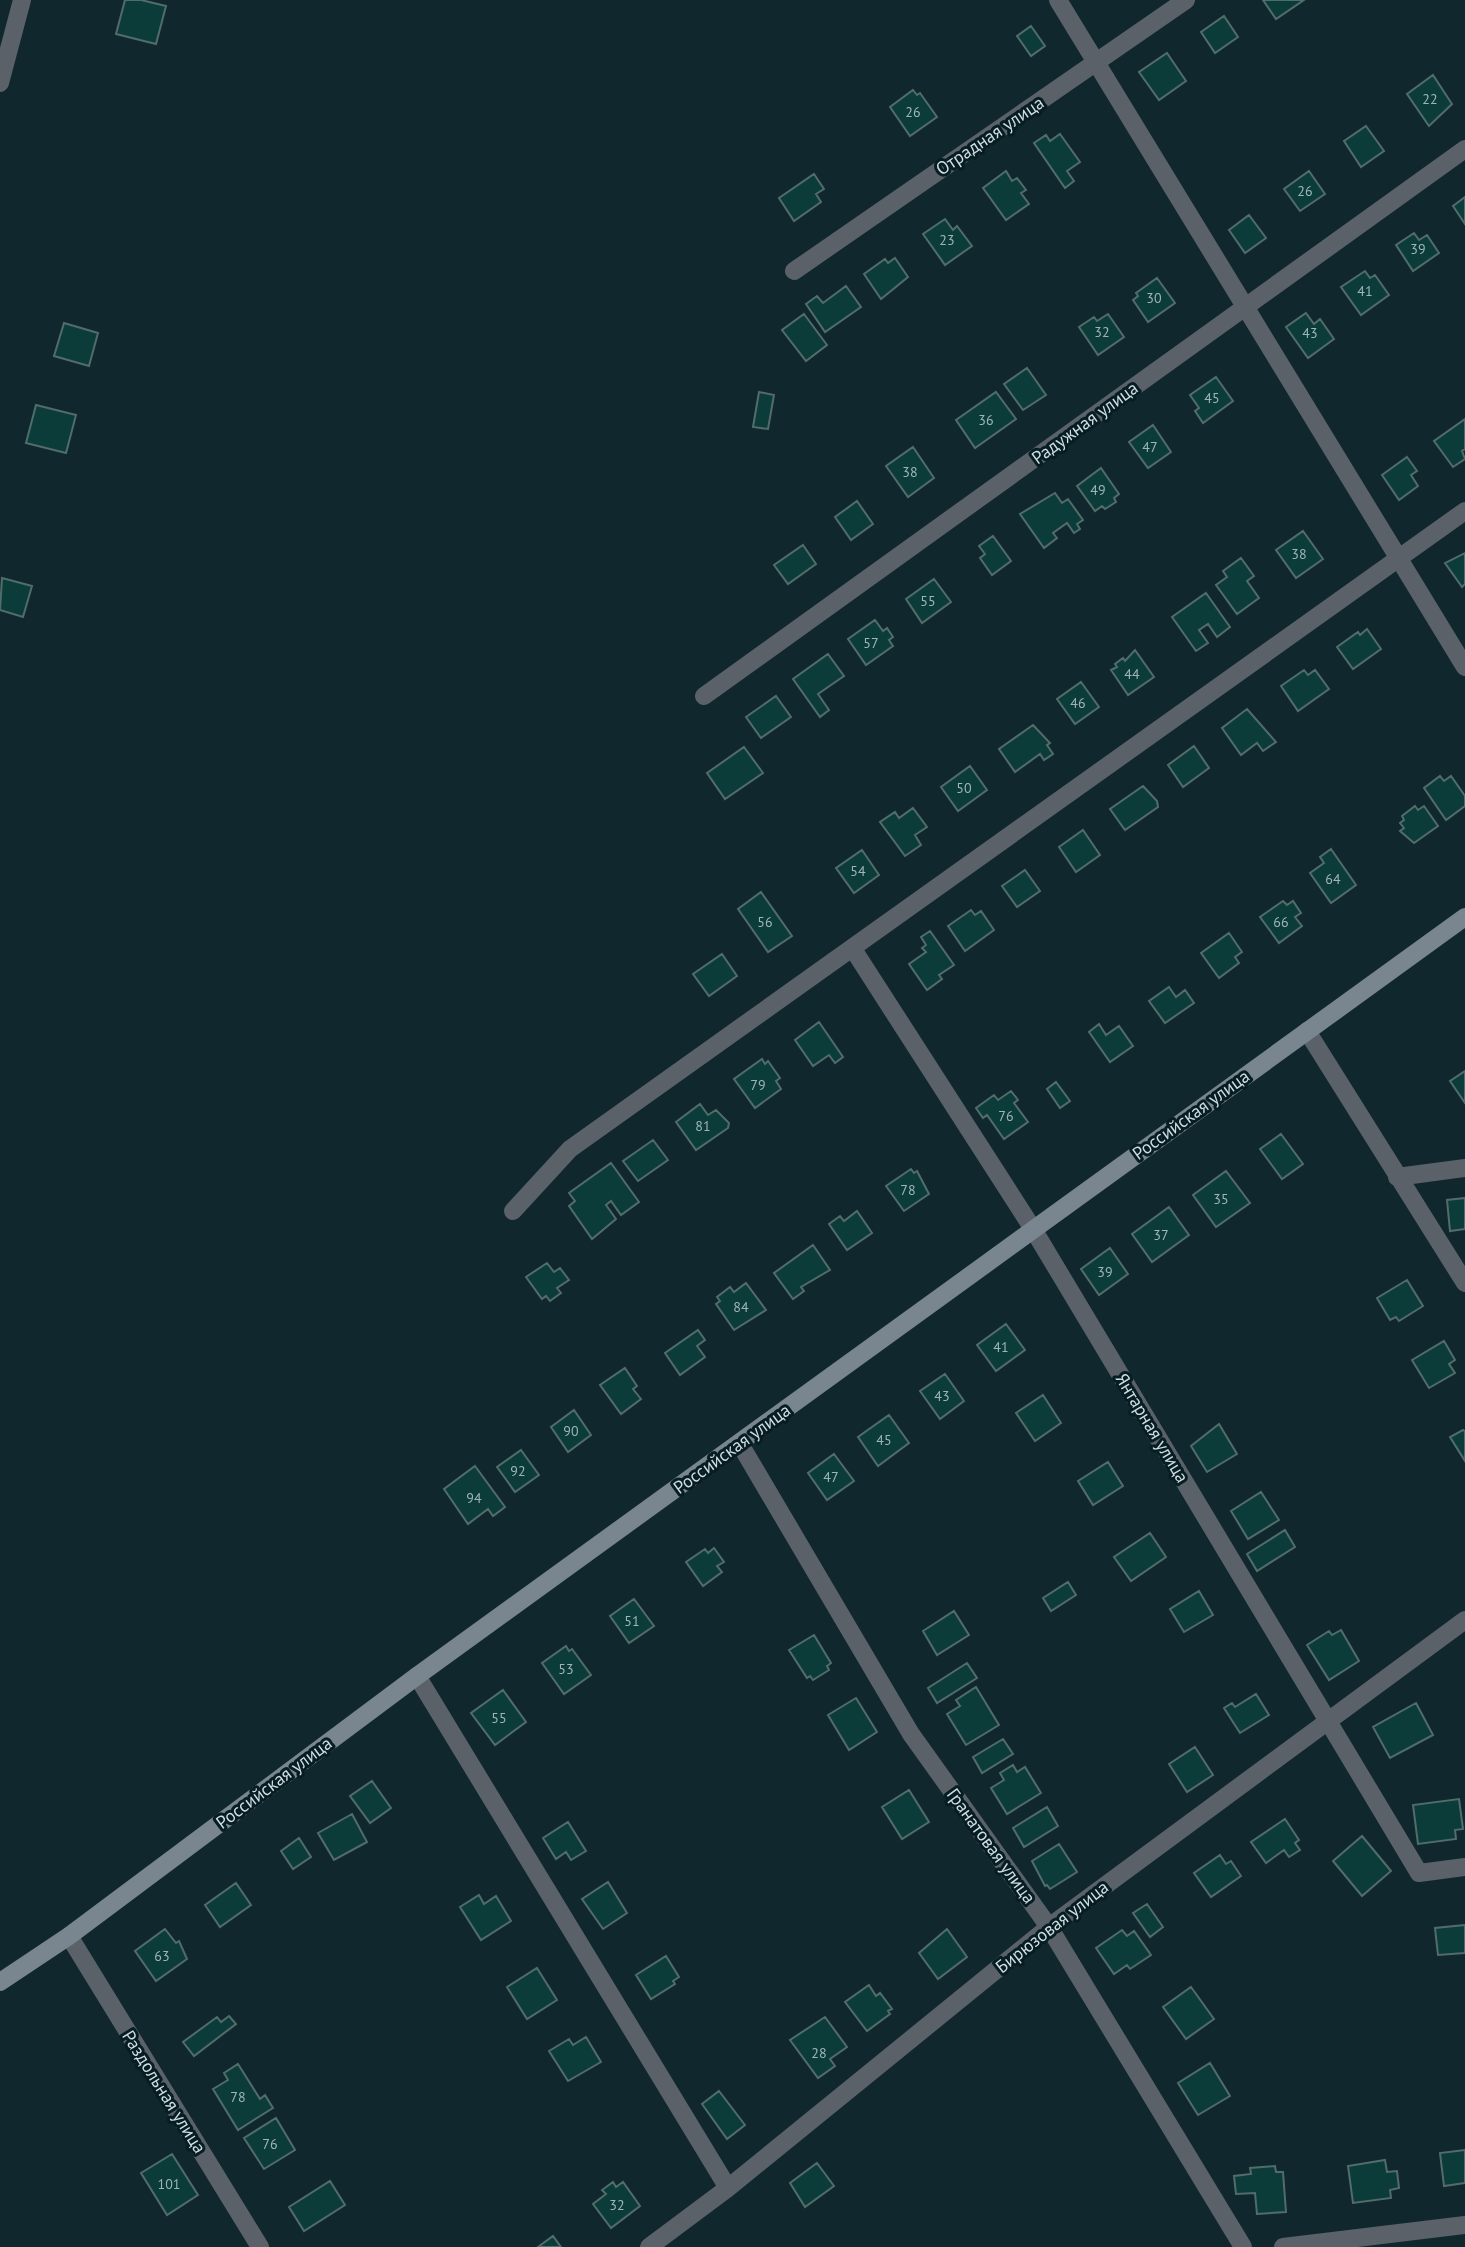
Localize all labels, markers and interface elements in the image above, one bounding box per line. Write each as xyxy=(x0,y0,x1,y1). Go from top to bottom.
house number: 22 xyxy=(1422,90,1438,108)
street label: Отрадная улица xyxy=(931,91,1048,180)
house number: 26 xyxy=(905,103,921,121)
house number: 26 xyxy=(1297,182,1313,200)
house number: 23 xyxy=(939,231,955,249)
house number: 39 xyxy=(1410,240,1426,258)
house number: 41 xyxy=(1357,282,1373,300)
house number: 30 xyxy=(1146,289,1162,307)
house number: 32 xyxy=(1094,323,1110,341)
house number: 43 xyxy=(1302,324,1318,342)
street label: Радужная улица xyxy=(1027,376,1143,469)
house number: 45 xyxy=(1204,389,1220,407)
house number: 36 xyxy=(978,411,994,429)
house number: 47 xyxy=(1142,438,1158,456)
house number: 38 xyxy=(902,463,918,481)
house number: 49 xyxy=(1090,481,1106,499)
house number: 38 xyxy=(1291,545,1307,563)
house number: 55 xyxy=(920,592,936,610)
house number: 57 xyxy=(863,634,879,652)
house number: 44 xyxy=(1124,665,1140,683)
house number: 46 xyxy=(1070,694,1086,712)
house number: 50 xyxy=(956,779,972,797)
house number: 54 xyxy=(850,862,866,880)
house number: 64 xyxy=(1325,870,1341,888)
house number: 56 xyxy=(757,913,773,931)
house number: 66 xyxy=(1273,913,1289,931)
street label: Российская улица xyxy=(1128,1064,1254,1165)
house number: 79 xyxy=(750,1076,766,1094)
house number: 76 xyxy=(998,1107,1014,1125)
house number: 81 xyxy=(695,1117,711,1135)
house number: 78 xyxy=(900,1181,916,1199)
house number: 35 xyxy=(1213,1190,1229,1208)
house number: 37 xyxy=(1153,1226,1169,1244)
house number: 39 xyxy=(1097,1263,1113,1281)
house number: 84 xyxy=(733,1298,749,1316)
house number: 41 xyxy=(993,1338,1009,1356)
street label: Янтарная улица xyxy=(1111,1369,1194,1487)
house number: 43 xyxy=(934,1387,950,1405)
street label: Российская улица xyxy=(669,1398,795,1499)
house number: 90 xyxy=(563,1422,579,1440)
house number: 45 xyxy=(876,1431,892,1449)
house number: 92 xyxy=(510,1462,526,1480)
house number: 47 xyxy=(823,1468,839,1486)
house number: 94 xyxy=(466,1489,482,1507)
house number: 51 xyxy=(624,1612,640,1630)
house number: 53 xyxy=(558,1660,574,1678)
house number: 55 xyxy=(491,1709,507,1727)
street label: Российская улица xyxy=(211,1731,336,1834)
street label: Гранатовая улица xyxy=(942,1784,1041,1908)
street label: Бирюзовая улица xyxy=(991,1875,1113,1978)
house number: 63 xyxy=(154,1947,170,1965)
street label: Раздольная улица xyxy=(117,2026,211,2158)
house number: 28 xyxy=(811,2044,827,2062)
house number: 78 xyxy=(230,2088,246,2106)
house number: 76 xyxy=(262,2135,278,2153)
house number: 101 xyxy=(158,2175,180,2193)
house number: 32 xyxy=(609,2196,625,2214)

